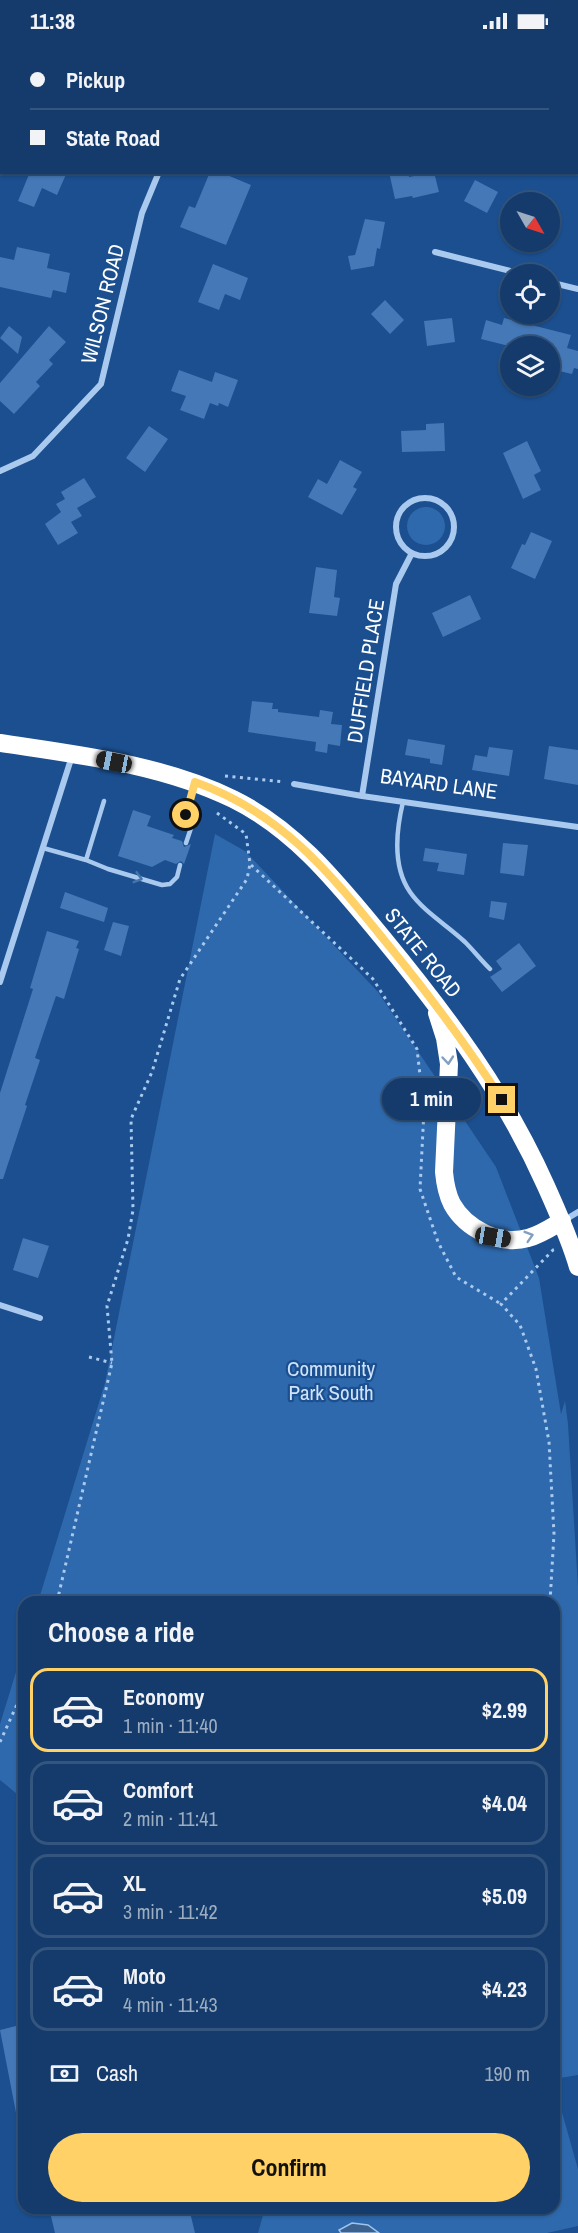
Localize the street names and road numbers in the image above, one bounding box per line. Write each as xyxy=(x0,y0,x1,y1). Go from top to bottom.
street label: WILSON ROAD xyxy=(74,241,131,367)
street label: DUFFIELD PLACE xyxy=(340,597,391,745)
street label: BAYARD LANE xyxy=(379,761,500,806)
street label: STATE ROAD xyxy=(378,902,468,1004)

